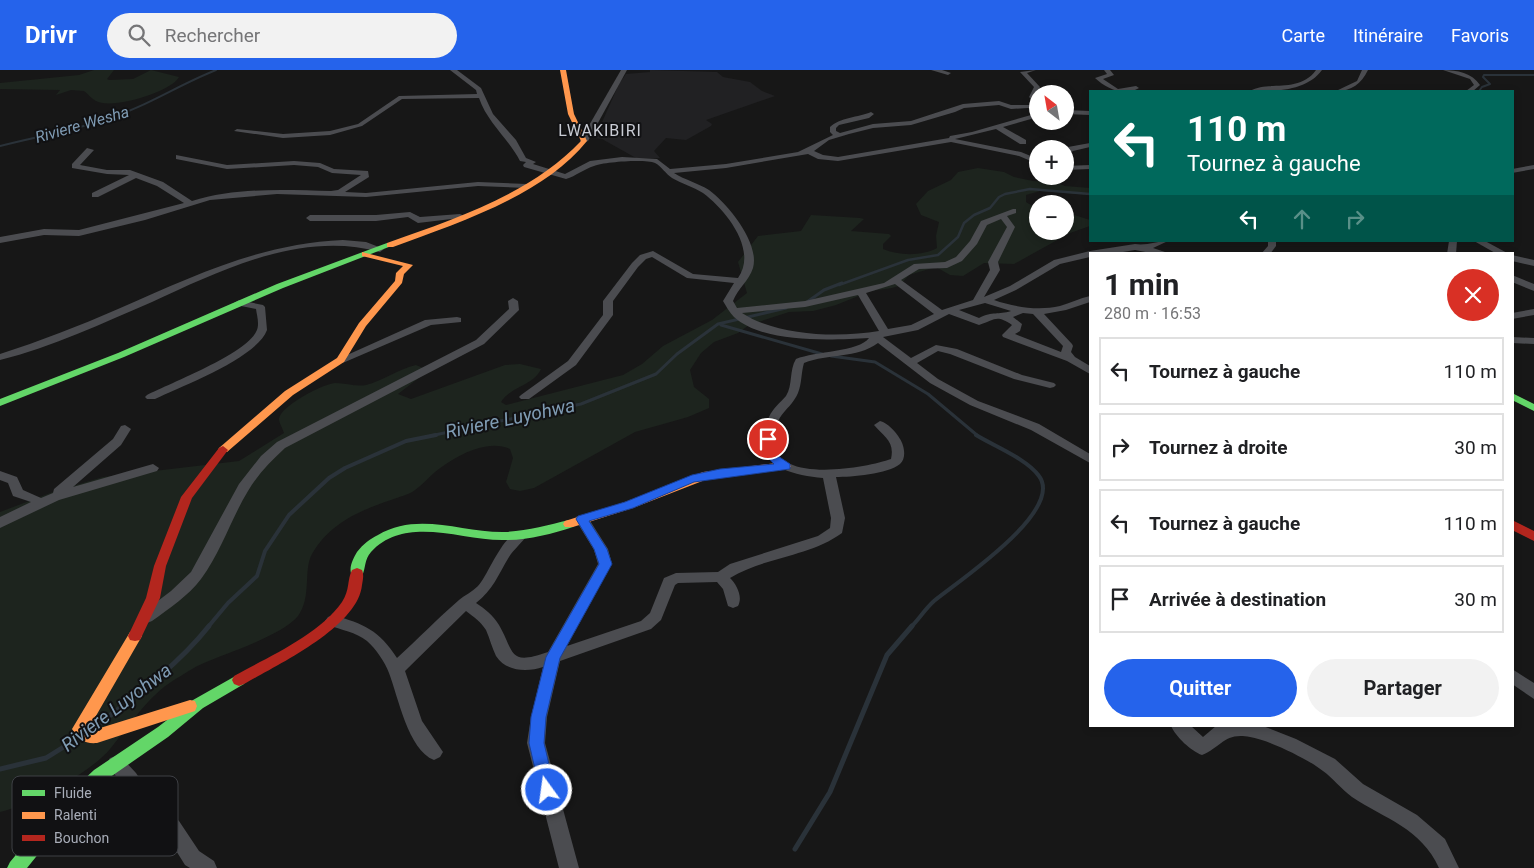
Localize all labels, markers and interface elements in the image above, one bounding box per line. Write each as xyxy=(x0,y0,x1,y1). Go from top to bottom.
search box xyxy=(107,13,457,58)
text: Drivr xyxy=(25,21,77,49)
icon: search xyxy=(125,21,153,49)
text: Rechercher xyxy=(165,24,260,47)
text: Carte xyxy=(1282,25,1325,46)
text: Itinéraire xyxy=(1353,25,1423,46)
text: Favoris xyxy=(1451,25,1509,46)
north arrow xyxy=(1029,85,1074,130)
map controls xyxy=(1029,85,1074,240)
water label: Riviere Wesha xyxy=(33,102,131,147)
text: 110 m xyxy=(1187,109,1286,150)
icon: left xyxy=(1104,110,1169,175)
district label: LWAKIBIRI xyxy=(558,121,642,140)
button: + xyxy=(1029,140,1074,185)
text: Tournez à gauche xyxy=(1187,151,1361,176)
button: − xyxy=(1029,195,1074,240)
icon: left xyxy=(1235,205,1263,233)
icon: ahead xyxy=(1288,205,1316,233)
icon: right xyxy=(1341,205,1369,233)
text: 1 min xyxy=(1104,267,1179,302)
button: close xyxy=(1447,269,1499,321)
text: 280 m · 16:53 xyxy=(1104,304,1201,323)
icon: left xyxy=(1106,357,1134,385)
text: Tournez à gauche xyxy=(1149,360,1300,383)
text: 110 m xyxy=(1444,360,1497,383)
water label: Riviere Luyohwa xyxy=(443,393,577,443)
pin xyxy=(747,418,789,460)
icon: arrive xyxy=(754,425,782,453)
icon: right xyxy=(1106,433,1134,461)
text: Tournez à droite xyxy=(1149,436,1288,459)
text: 30 m xyxy=(1454,436,1497,459)
icon: left xyxy=(1106,509,1134,537)
text: Tournez à gauche xyxy=(1149,512,1300,535)
text: 110 m xyxy=(1444,512,1497,535)
icon: arrive xyxy=(1106,585,1134,613)
text: Arrivée à destination xyxy=(1149,588,1326,611)
text: 30 m xyxy=(1454,588,1497,611)
water label: Riviere Luyohwa xyxy=(57,658,176,756)
button: Quitter xyxy=(1104,659,1297,717)
button: Partager xyxy=(1307,659,1499,717)
position arrow xyxy=(520,763,572,815)
legend xyxy=(12,776,178,856)
text: Fluide xyxy=(54,785,92,801)
text: Ralenti xyxy=(54,807,97,823)
text: Bouchon xyxy=(54,830,109,846)

